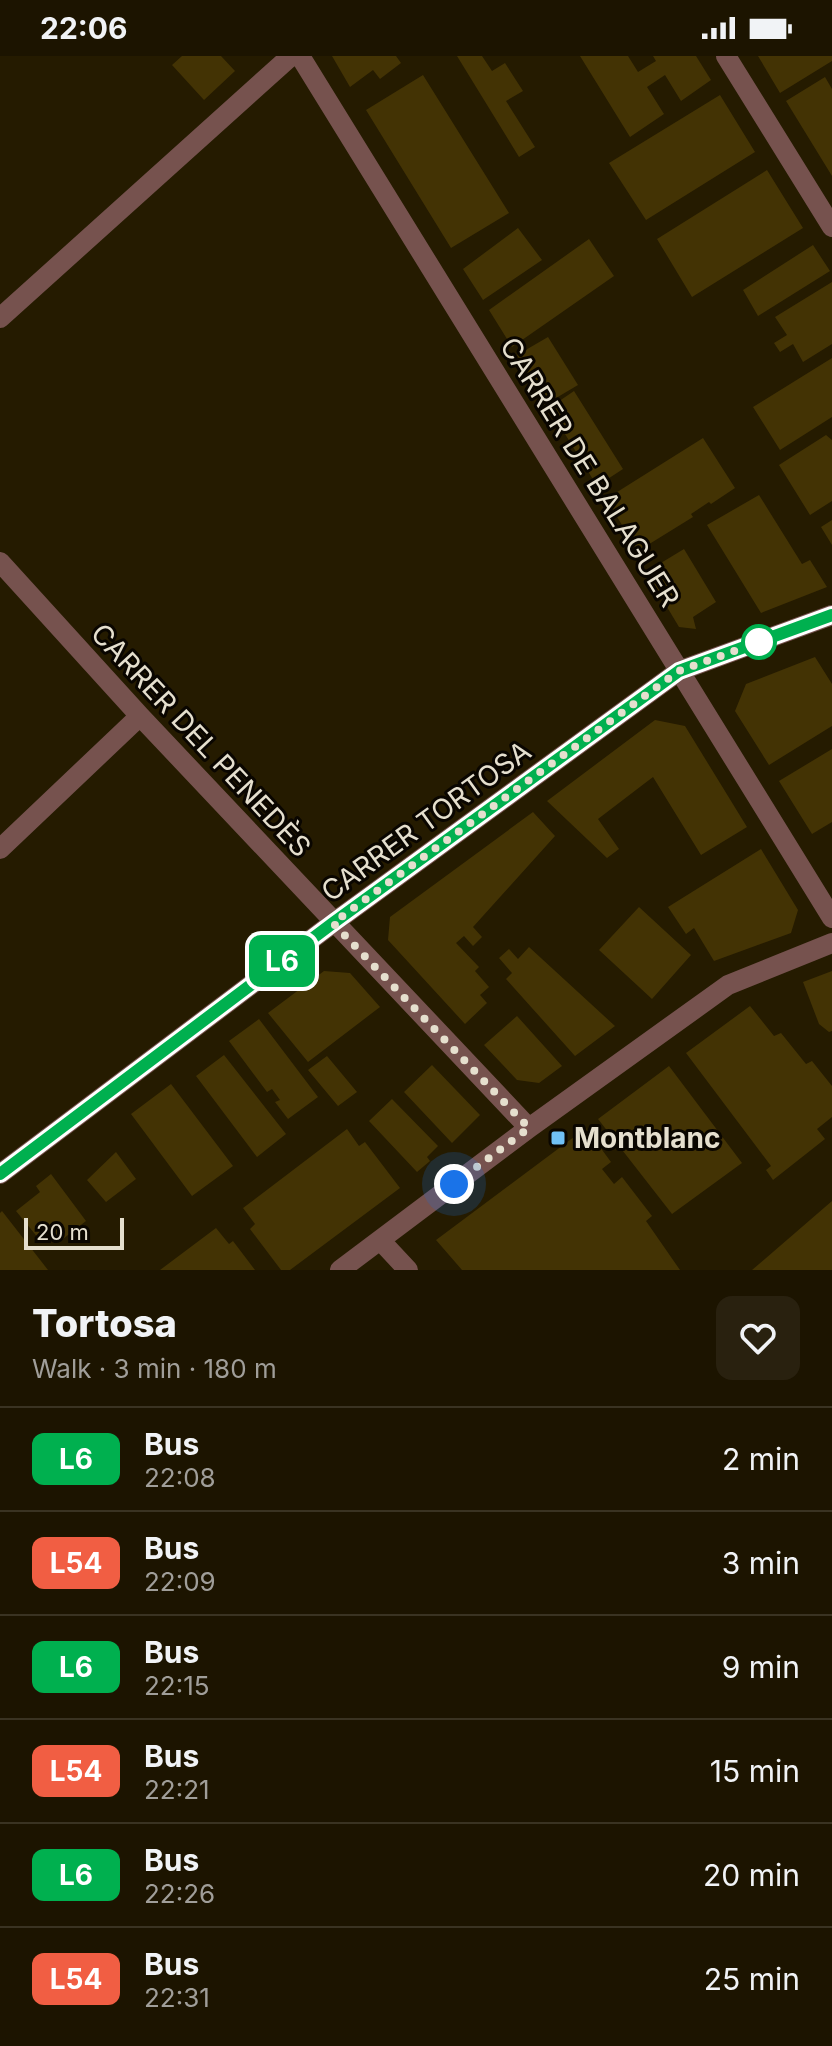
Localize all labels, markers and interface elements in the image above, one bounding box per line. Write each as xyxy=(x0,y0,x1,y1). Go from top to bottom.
text: 22:06 xyxy=(40,10,128,46)
street label: CARRER DE BALAGUER xyxy=(493,331,687,613)
street label: CARRER DEL PENEDÈS xyxy=(84,616,319,864)
unlabelled marker xyxy=(742,625,776,659)
street label: CARRER TORTOSA xyxy=(315,734,537,908)
line badge: L6 xyxy=(246,935,318,987)
text: L6 xyxy=(265,944,299,978)
place label: Montblanc xyxy=(574,1121,720,1155)
marker: Montblanc xyxy=(549,1129,567,1147)
your location xyxy=(434,1164,474,1204)
scale bar xyxy=(24,1214,124,1250)
text: 20 m xyxy=(36,1219,89,1245)
button: heart xyxy=(716,1296,800,1380)
text: Tortosa xyxy=(32,1300,177,1346)
text: Walk · 3 min · 180 m xyxy=(32,1353,277,1384)
text: Bus xyxy=(144,1426,199,1462)
text: 2 min xyxy=(722,1441,800,1477)
text: L6 xyxy=(59,1442,93,1476)
text: 22:08 xyxy=(144,1462,216,1493)
text: Bus xyxy=(144,1530,199,1566)
text: 3 min xyxy=(722,1545,800,1581)
text: L54 xyxy=(50,1546,102,1580)
text: 22:09 xyxy=(144,1566,216,1597)
text: Bus xyxy=(144,1634,199,1670)
text: 9 min xyxy=(722,1649,800,1685)
text: L6 xyxy=(59,1650,93,1684)
text: 22:15 xyxy=(144,1670,210,1701)
text: Bus xyxy=(144,1738,199,1774)
text: 15 min xyxy=(710,1753,800,1789)
text: L54 xyxy=(50,1754,102,1788)
text: 22:21 xyxy=(144,1774,210,1805)
text: Bus xyxy=(144,1842,199,1878)
text: 20 min xyxy=(703,1857,800,1893)
text: L6 xyxy=(59,1858,93,1892)
text: 22:26 xyxy=(144,1878,215,1909)
text: Bus xyxy=(144,1946,199,1982)
text: 25 min xyxy=(704,1961,800,1997)
text: L54 xyxy=(50,1962,102,1996)
text: 22:31 xyxy=(144,1982,210,2013)

